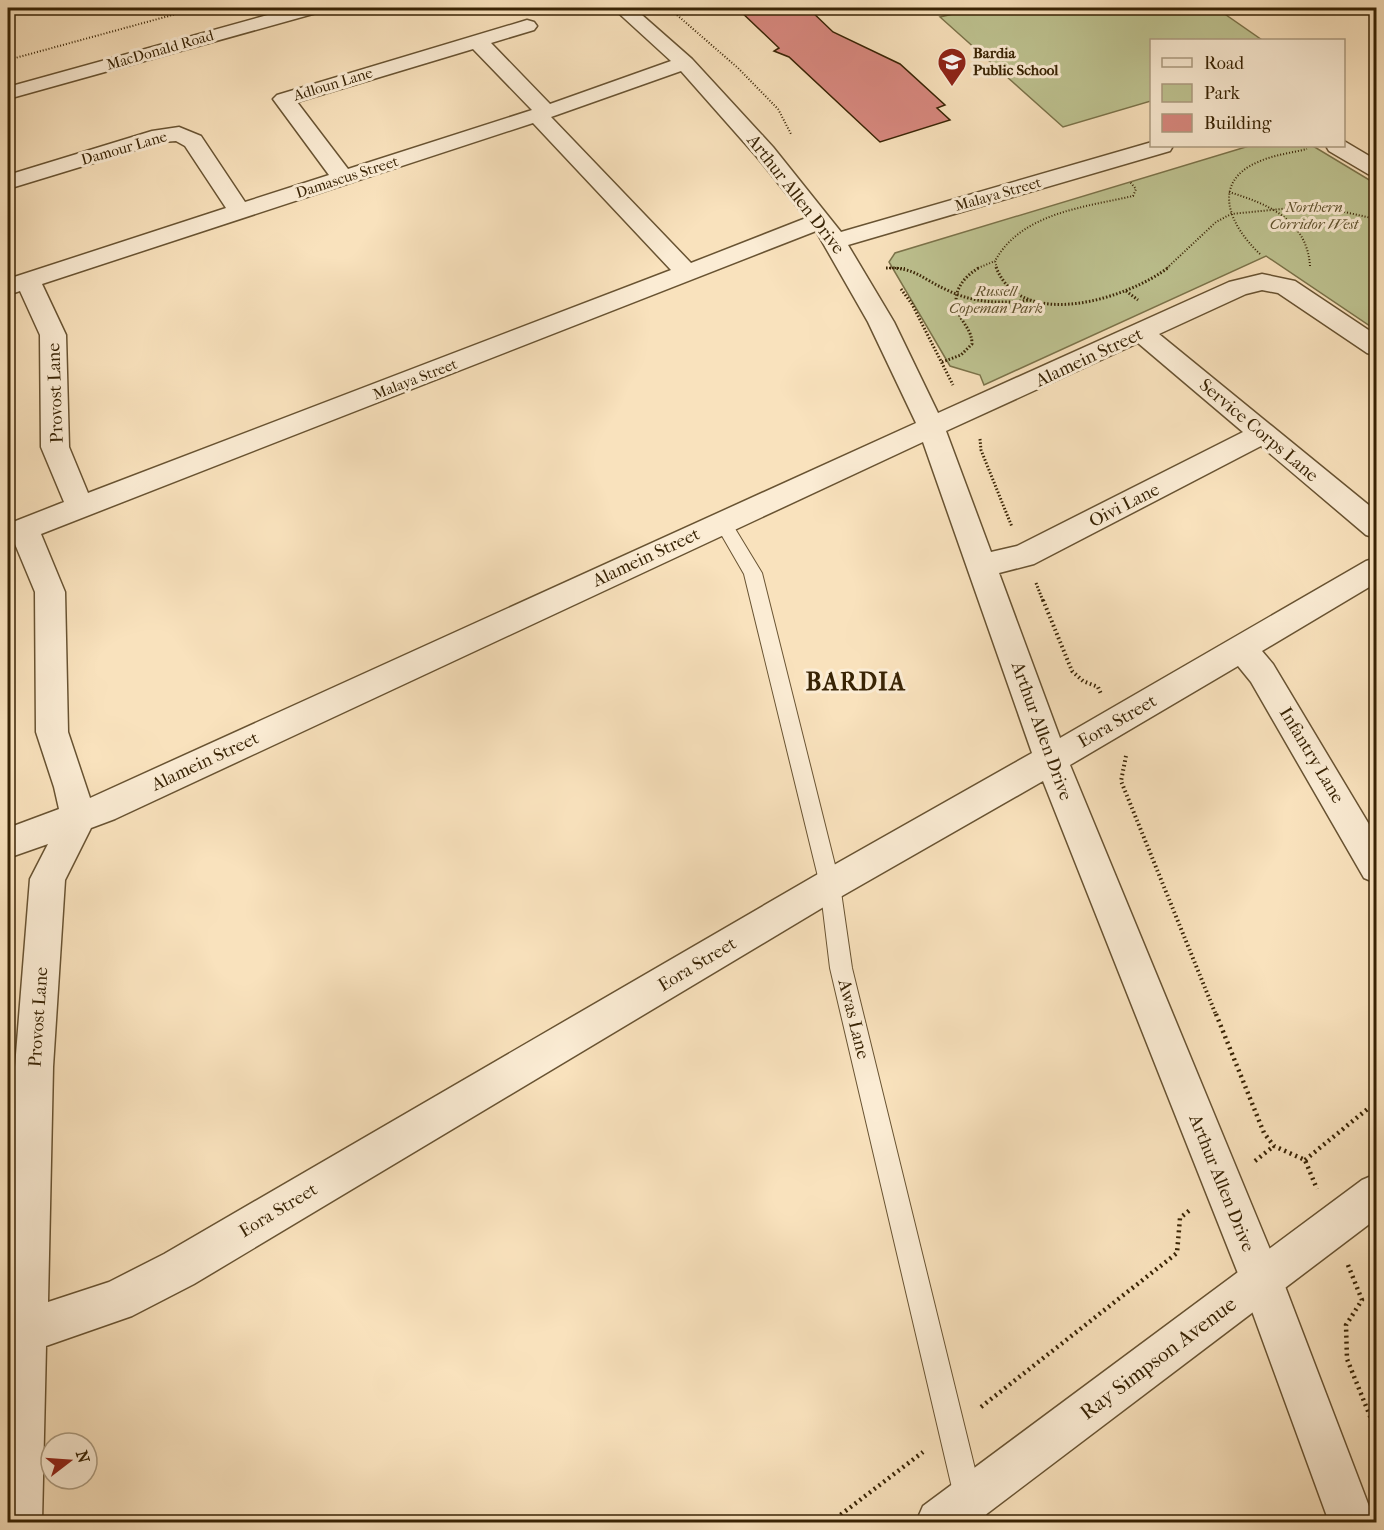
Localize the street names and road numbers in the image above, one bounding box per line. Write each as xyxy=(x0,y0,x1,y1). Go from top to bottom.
street label: MacDonald Road xyxy=(104,26,216,74)
street label: Adloun Lane xyxy=(290,63,375,105)
street label: Damour Lane xyxy=(79,127,170,169)
street label: Arthur Allen Drive xyxy=(742,129,849,258)
street label: Damascus Street xyxy=(293,152,401,202)
street label: Malaya Street xyxy=(953,173,1044,215)
street label: Alamein Street xyxy=(1031,323,1147,392)
street label: Provost Lane xyxy=(43,342,68,444)
street label: Malaya Street xyxy=(370,354,460,403)
street label: Service Corps Lane xyxy=(1195,375,1322,486)
street label: Oivi Lane xyxy=(1086,479,1163,532)
street label: Alamein Street xyxy=(588,523,704,592)
street label: Arthur Allen Drive xyxy=(1006,658,1076,803)
street label: Eora Street xyxy=(1074,690,1161,752)
street label: Infantry Lane xyxy=(1275,704,1348,807)
street label: Alamein Street xyxy=(147,727,263,796)
street label: Eora Street xyxy=(654,933,741,996)
street label: Provost Lane xyxy=(25,966,52,1068)
street label: Awas Lane xyxy=(833,976,874,1061)
street label: Arthur Allen Drive xyxy=(1184,1111,1259,1255)
street label: Eora Street xyxy=(235,1179,322,1242)
street label: Ray Simpson Avenue xyxy=(1075,1291,1241,1425)

